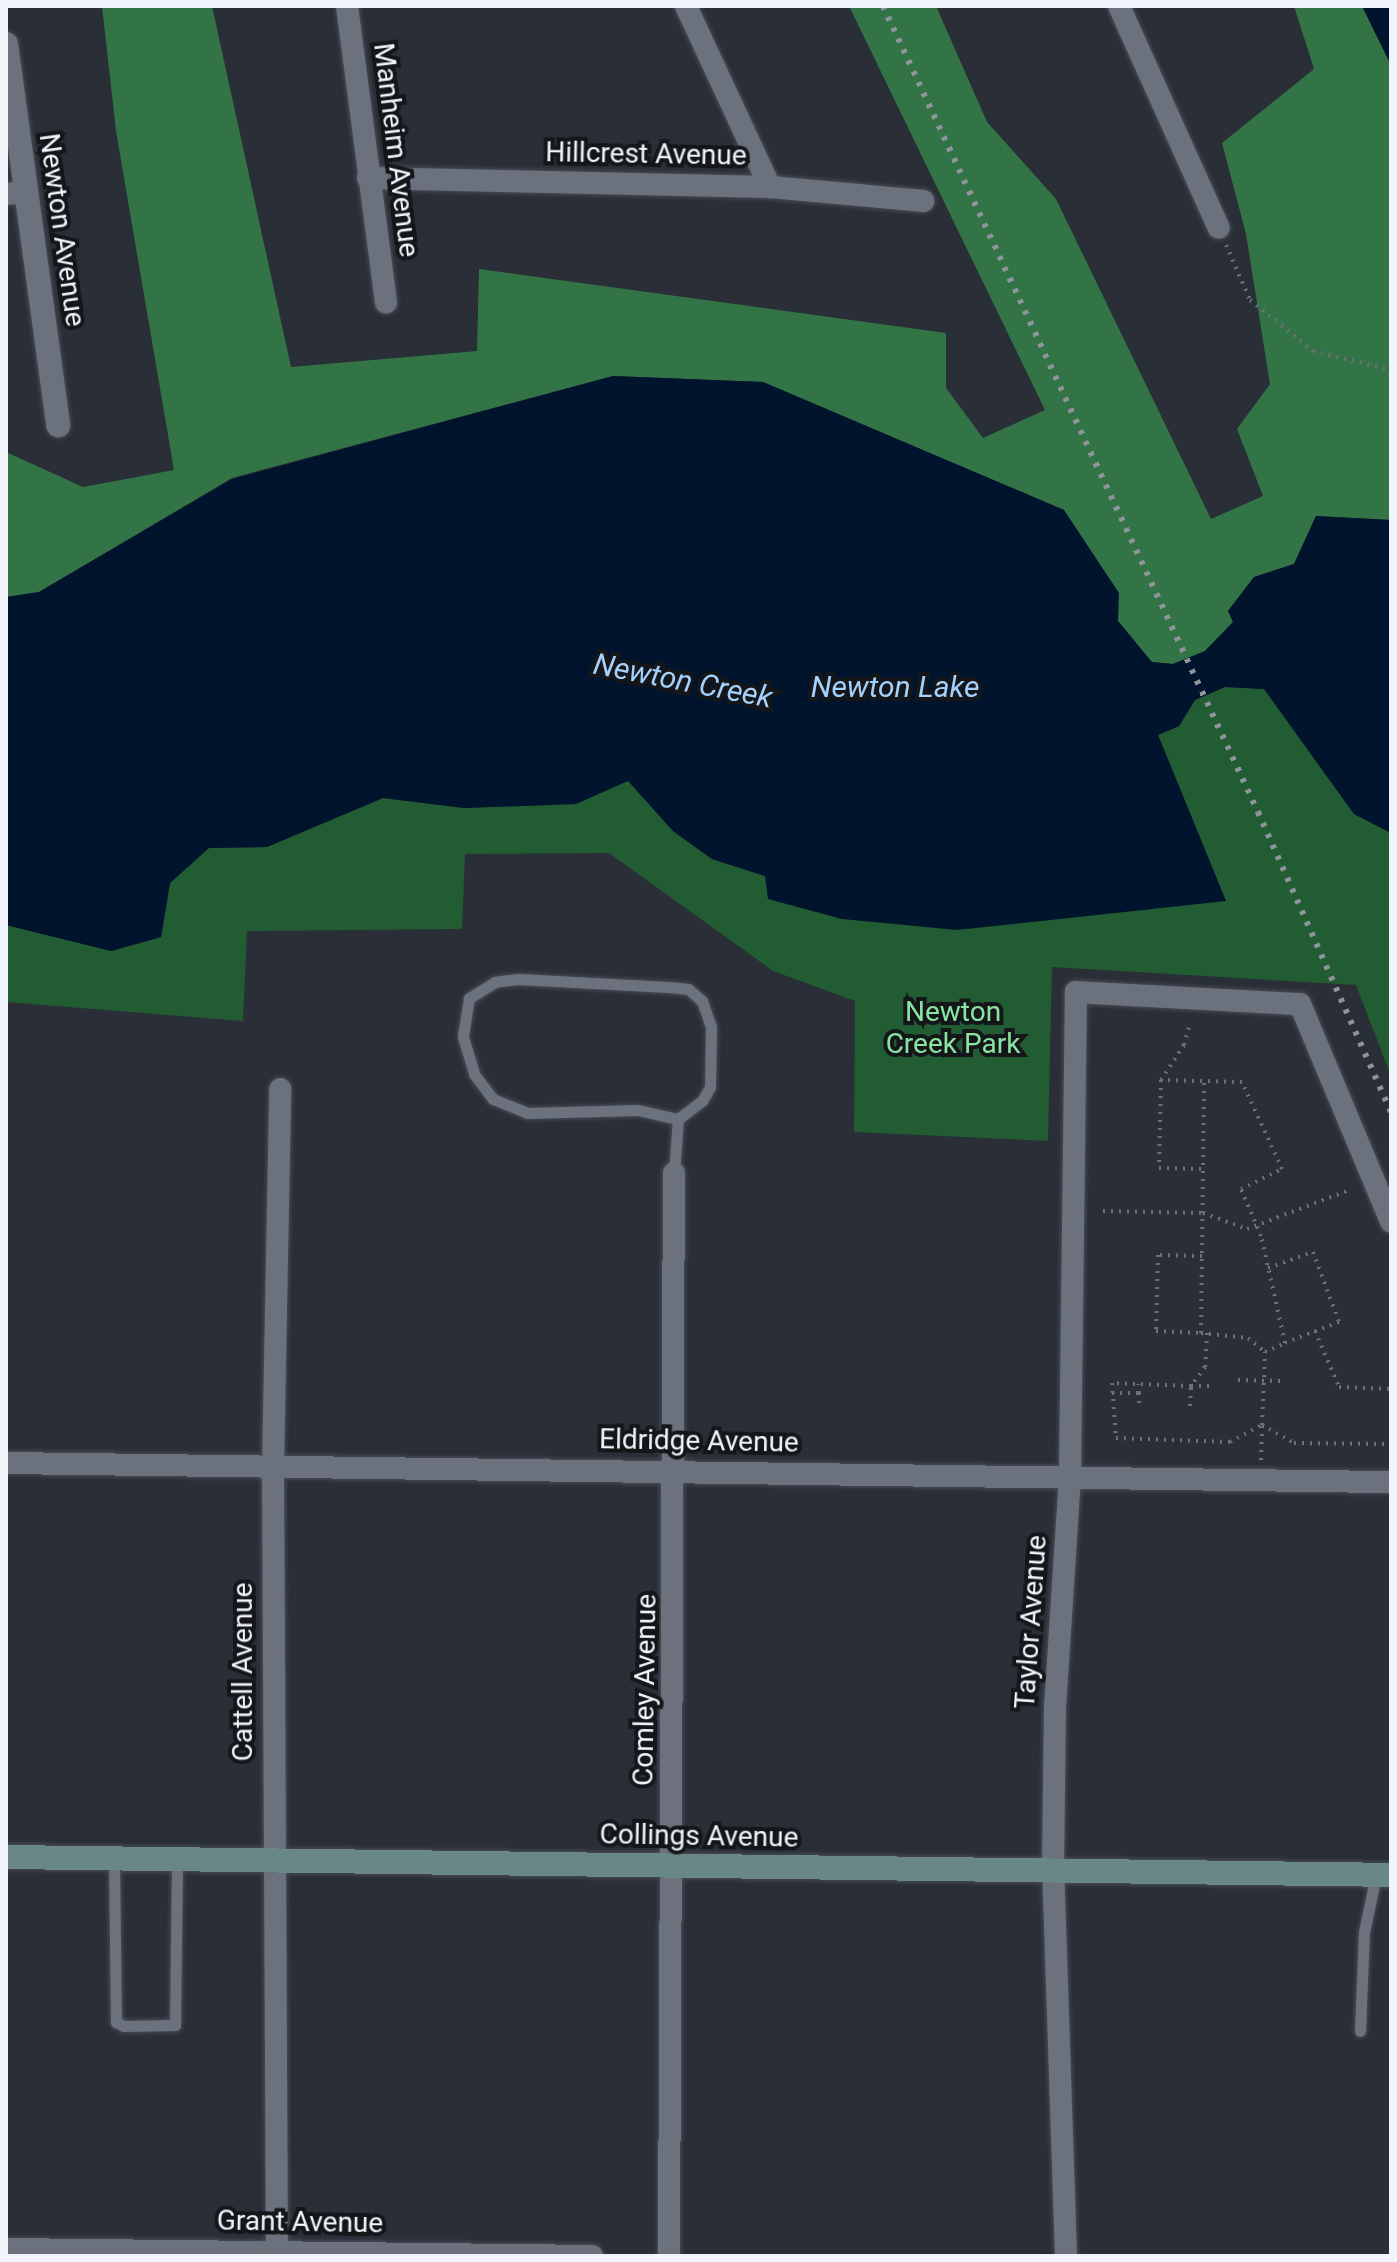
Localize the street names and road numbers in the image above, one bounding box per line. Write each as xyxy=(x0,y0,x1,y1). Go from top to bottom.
street label: Manheim Avenue xyxy=(366,41,426,259)
street label: Newton Avenue xyxy=(32,131,92,329)
street label: Hillcrest Avenue xyxy=(545,135,747,173)
street label: Eldridge Avenue xyxy=(599,1422,799,1460)
street label: Taylor Avenue xyxy=(1008,1534,1054,1710)
street label: Cattell Avenue xyxy=(226,1583,260,1761)
street label: Comley Avenue xyxy=(627,1594,663,1786)
street label: Collings Avenue xyxy=(599,1817,799,1855)
street label: Grant Avenue xyxy=(217,2204,383,2240)

